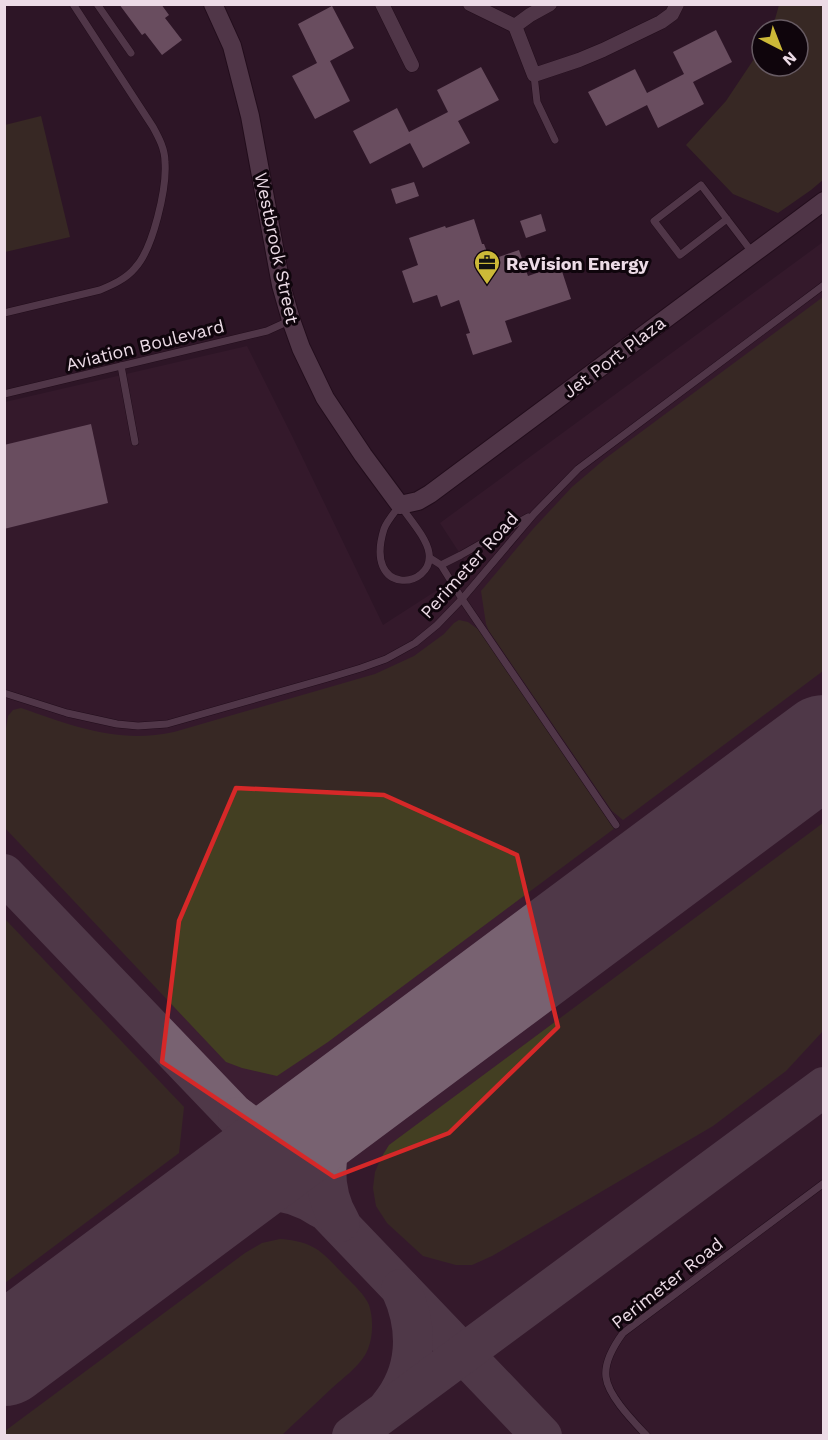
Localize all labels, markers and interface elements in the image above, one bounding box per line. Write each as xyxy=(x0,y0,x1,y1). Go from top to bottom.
north arrow xyxy=(750,18,810,78)
text: N xyxy=(779,48,800,70)
street label: Westbrook Street xyxy=(251,170,303,326)
office icon: ReVision Energy xyxy=(472,248,502,286)
place label: ReVision Energy xyxy=(506,253,649,274)
street label: Jet Port Plaza xyxy=(559,312,669,402)
street label: Aviation Boulevard xyxy=(64,315,226,375)
street label: Perimeter Road xyxy=(416,508,522,622)
street label: Perimeter Road xyxy=(607,1233,727,1333)

